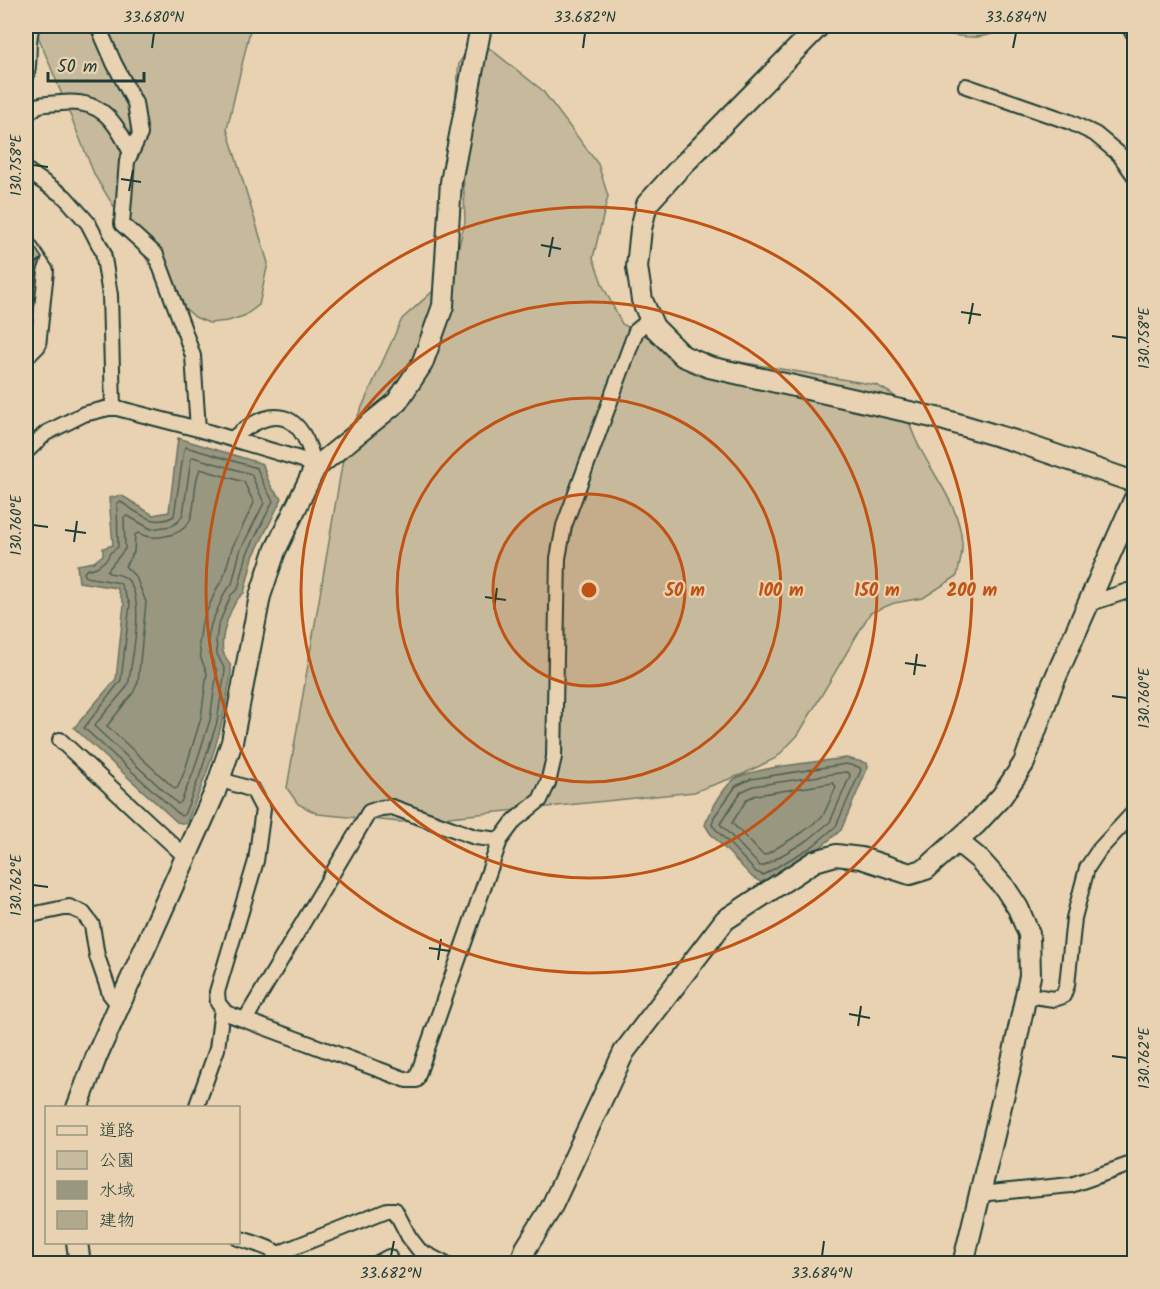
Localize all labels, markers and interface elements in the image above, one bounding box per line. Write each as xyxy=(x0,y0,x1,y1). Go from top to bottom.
text: 33.680°N xyxy=(124,6,184,30)
text: 33.682°N xyxy=(554,6,616,30)
text: 33.684°N xyxy=(985,6,1047,30)
scale bar xyxy=(48,45,144,83)
text: 50 m xyxy=(57,53,97,82)
text: 130.758°E xyxy=(5,133,29,196)
text: 130.758°E xyxy=(1133,306,1157,369)
text: 130.760°E xyxy=(5,493,29,555)
text: 50 m xyxy=(664,577,705,606)
text: 100 m xyxy=(758,577,804,606)
text: 150 m xyxy=(854,577,900,606)
text: 200 m xyxy=(947,577,998,606)
centre of rings xyxy=(579,580,599,600)
text: 130.760°E xyxy=(1133,666,1157,728)
text: 130.762°E xyxy=(5,853,29,916)
text: 130.762°E xyxy=(1133,1026,1157,1089)
legend xyxy=(45,1106,240,1244)
text: 道路 xyxy=(99,1117,135,1146)
text: 公園 xyxy=(99,1147,135,1176)
text: 水域 xyxy=(99,1177,135,1206)
text: 建物 xyxy=(99,1207,135,1236)
text: 33.682°N xyxy=(360,1262,422,1286)
text: 33.684°N xyxy=(791,1262,853,1286)

